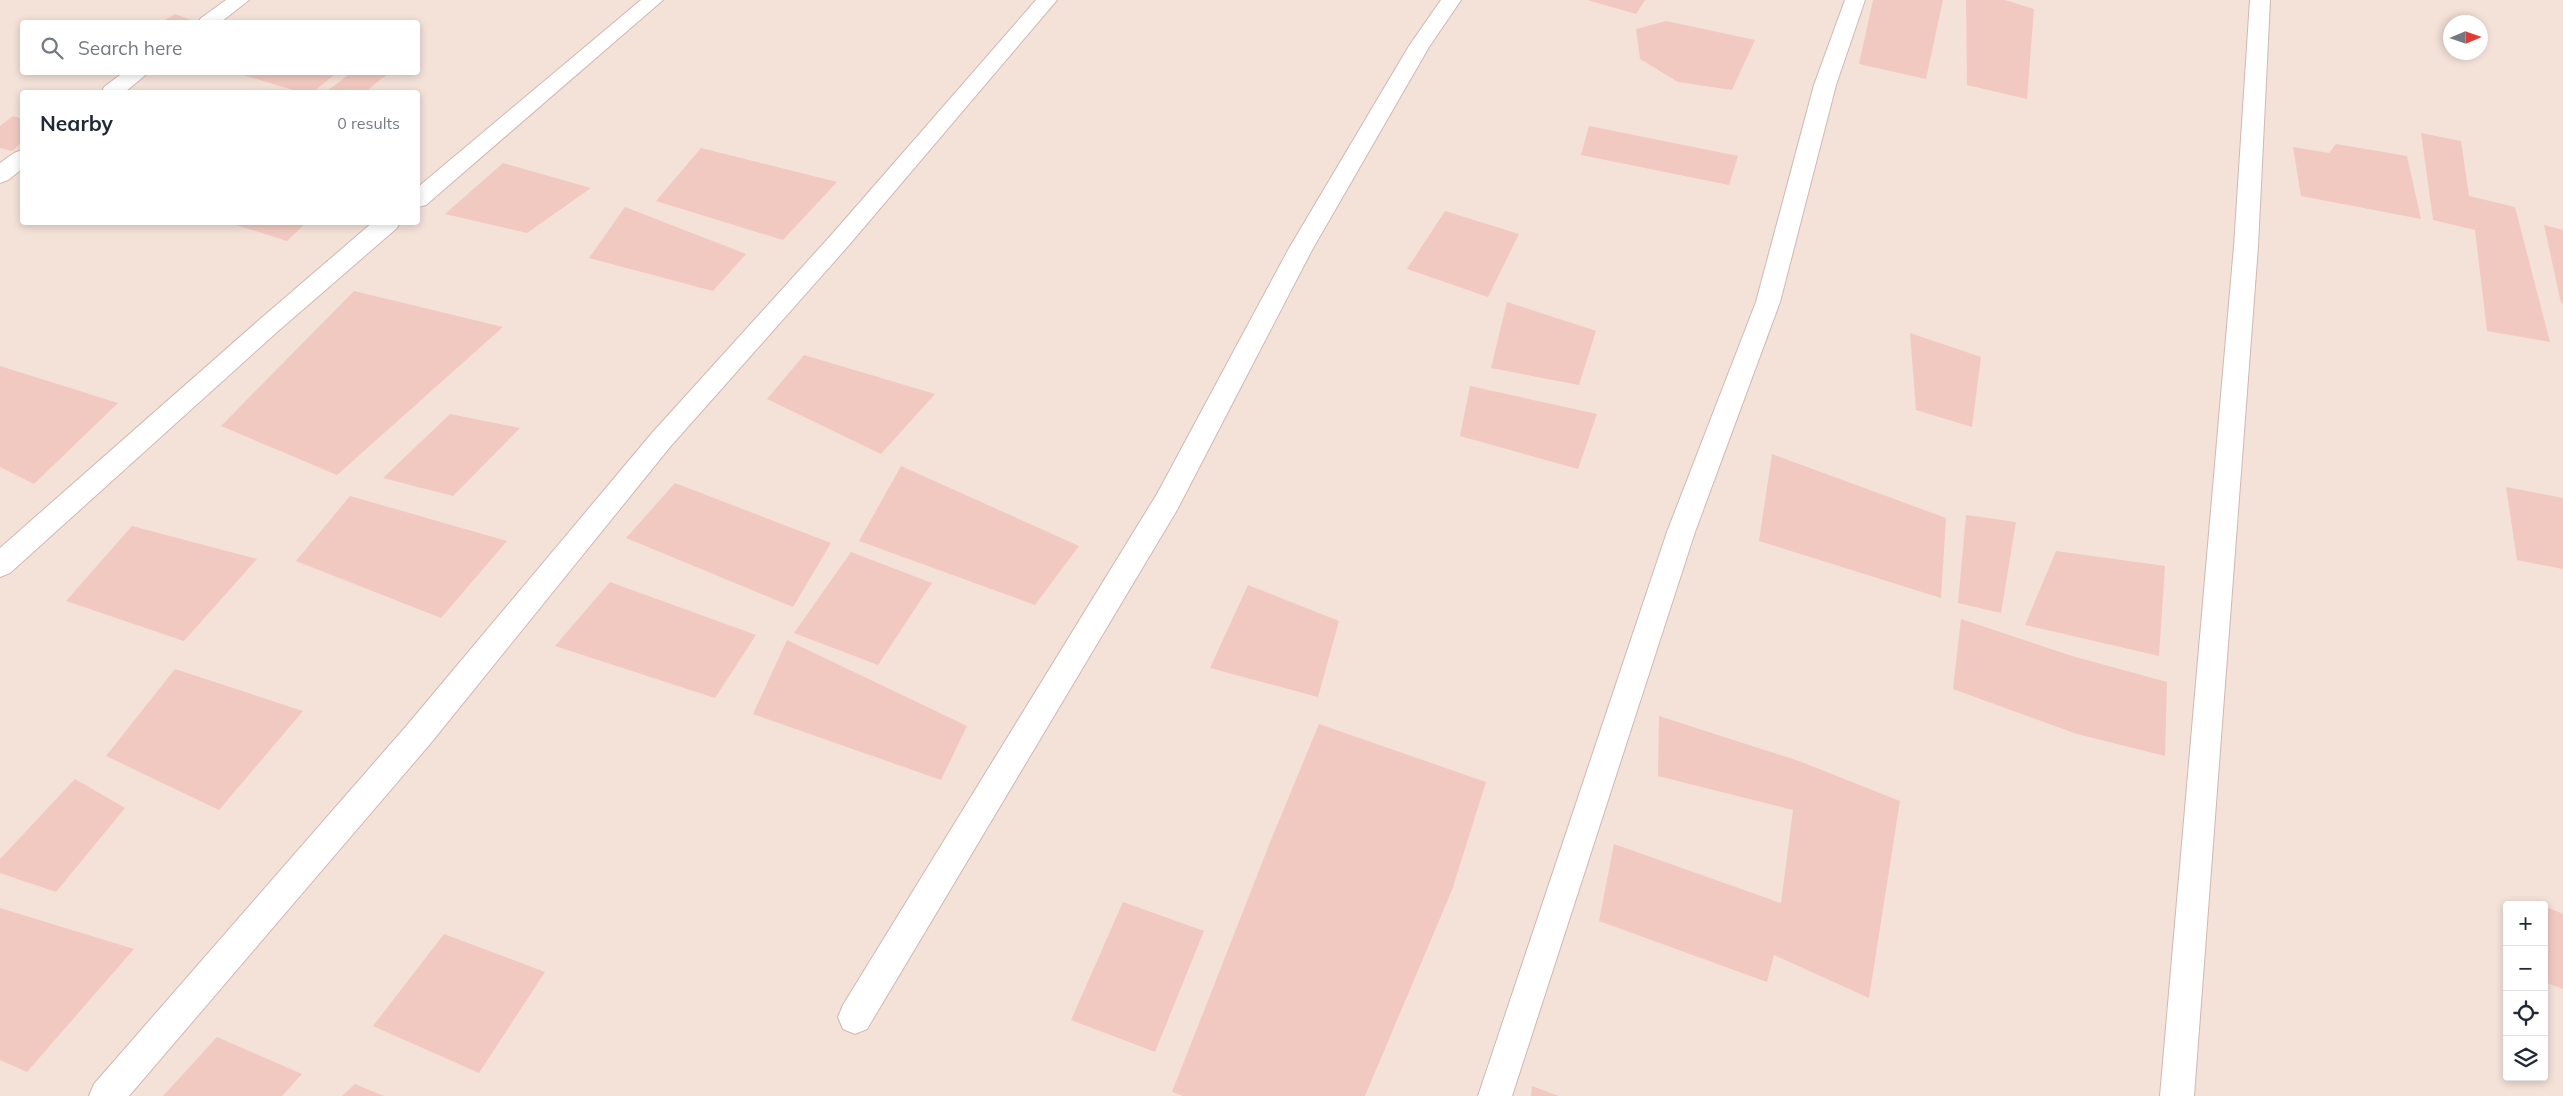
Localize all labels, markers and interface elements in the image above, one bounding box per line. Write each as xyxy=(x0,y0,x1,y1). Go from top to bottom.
north arrow xyxy=(2443,15,2488,60)
search box xyxy=(20,20,420,75)
icon: search xyxy=(38,34,66,62)
text: Search here xyxy=(78,36,182,60)
text: Nearby xyxy=(40,110,113,136)
text: 0 results xyxy=(337,113,400,133)
map controls xyxy=(2503,901,2548,1081)
button: + xyxy=(2503,901,2548,946)
button: − xyxy=(2503,946,2548,991)
button: locate xyxy=(2503,991,2548,1036)
button: layers xyxy=(2503,1036,2548,1081)

